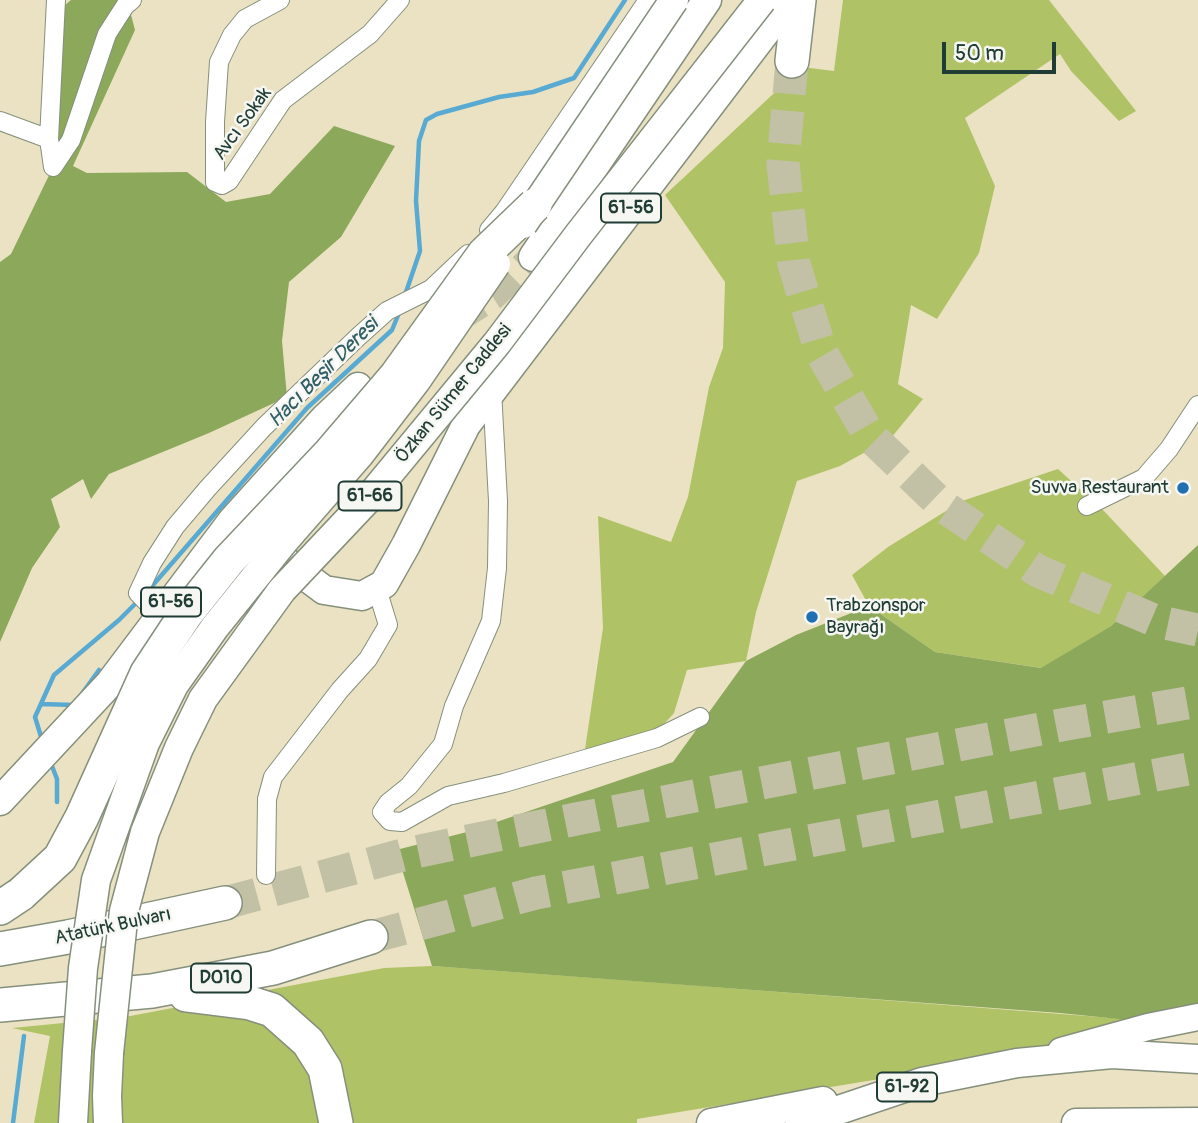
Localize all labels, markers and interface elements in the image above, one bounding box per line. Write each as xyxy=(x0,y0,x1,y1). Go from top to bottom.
scale bar xyxy=(946,28,1060,72)
text: 50 m xyxy=(955,40,1004,67)
street label: Avcı Sokak xyxy=(209,83,277,165)
road number: 61-56 xyxy=(601,194,661,223)
water label: Hacı Beşir Deresi xyxy=(264,313,384,433)
street label: Özkan Sümer Caddesi xyxy=(391,320,517,468)
place label: Suvva Restaurant xyxy=(1031,477,1169,499)
marker: Suvva Restaurant xyxy=(1175,480,1191,496)
road number: 61-66 xyxy=(338,482,402,510)
road number: 61-56 xyxy=(141,588,201,616)
place label: Trabzonspor Bayrağı xyxy=(826,595,926,639)
marker: Trabzonspor Bayrağı xyxy=(804,609,820,625)
street label: Atatürk Bulvarı xyxy=(53,904,173,950)
road number: D010 xyxy=(191,964,251,993)
road number: 61-92 xyxy=(877,1072,937,1102)

